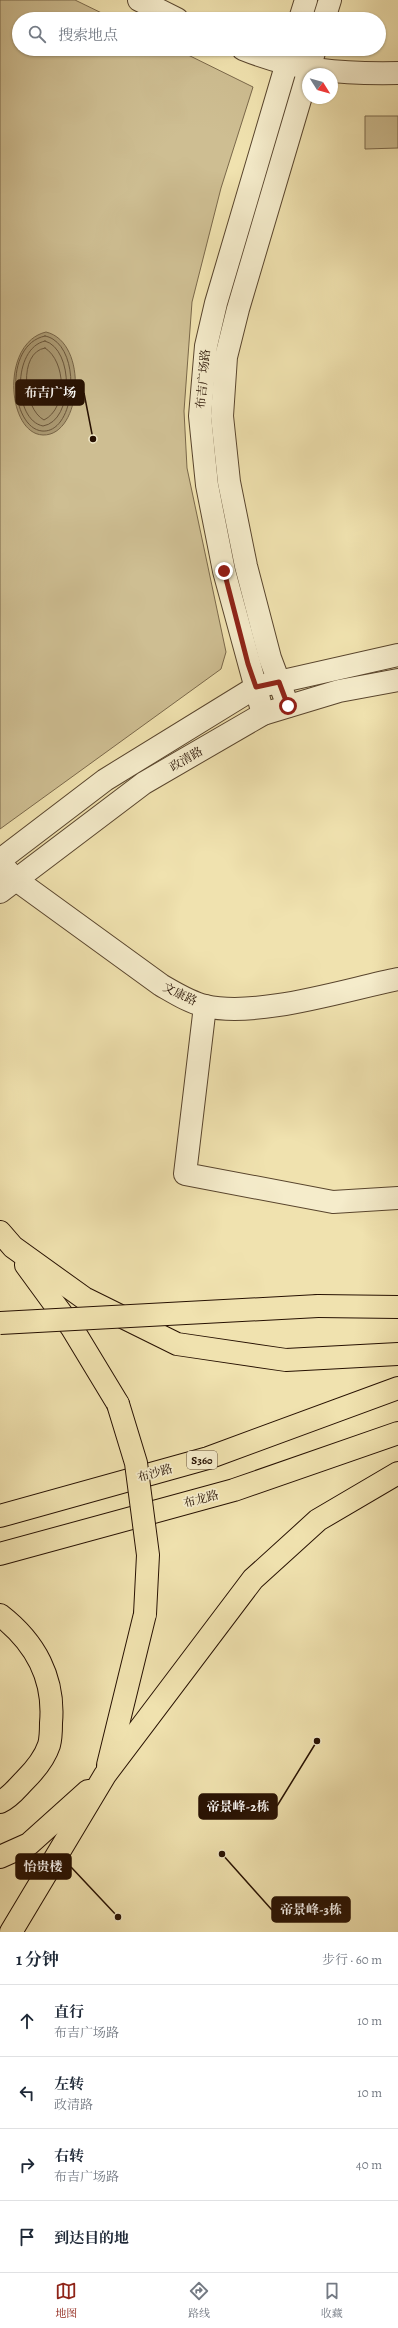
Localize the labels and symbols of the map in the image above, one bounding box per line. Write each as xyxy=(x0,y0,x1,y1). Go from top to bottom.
north arrow xyxy=(302,68,338,104)
street label: 布吉广场路 xyxy=(192,348,214,410)
callout: 布吉广场 xyxy=(16,380,84,405)
text: 布吉广场 xyxy=(24,384,76,401)
route end xyxy=(215,562,233,580)
route start xyxy=(279,697,297,715)
street label: 政清路 xyxy=(166,743,206,775)
street label: 文康路 xyxy=(160,979,200,1009)
road number: S360 xyxy=(187,1451,217,1469)
street label: 布沙路 xyxy=(135,1460,175,1486)
street label: 布龙路 xyxy=(182,1487,220,1511)
callout: 帝景峰-2栋 xyxy=(199,1794,277,1819)
text: 帝景峰-2栋 xyxy=(207,1798,269,1815)
callout: 怡贵楼 xyxy=(16,1854,71,1879)
text: 怡贵楼 xyxy=(23,1858,63,1875)
callout: 帝景峰-3栋 xyxy=(272,1897,350,1922)
text: 帝景峰-3栋 xyxy=(280,1901,342,1918)

